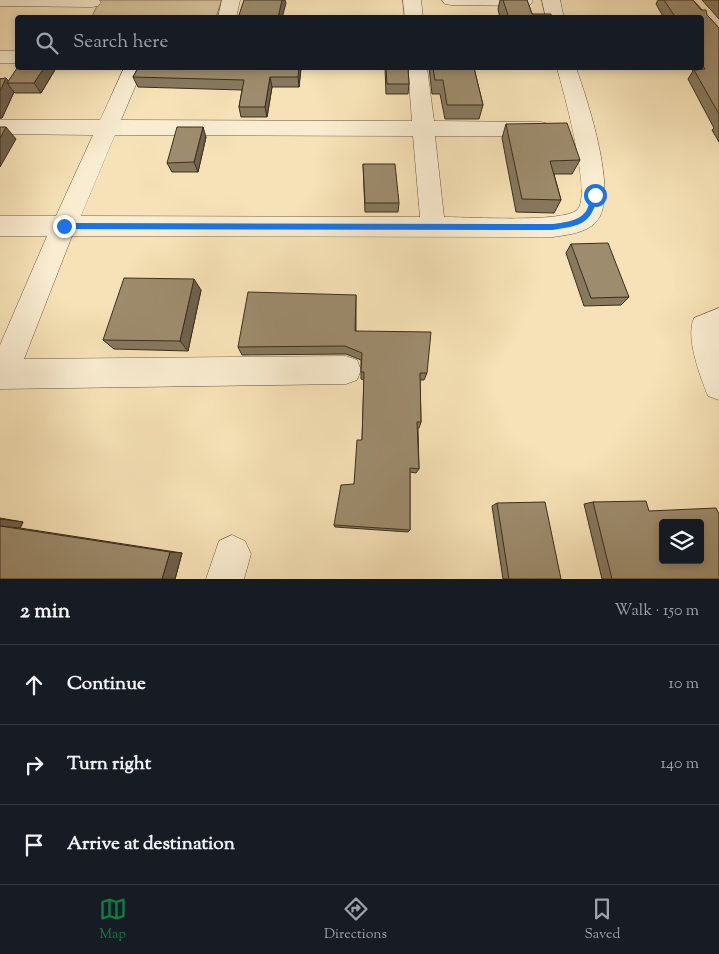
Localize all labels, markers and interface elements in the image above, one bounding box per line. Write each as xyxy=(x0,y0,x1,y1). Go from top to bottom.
search box xyxy=(15,15,704,70)
icon: search xyxy=(33,29,61,57)
text: Search here xyxy=(73,29,168,56)
route start xyxy=(584,184,607,207)
route end xyxy=(53,215,76,238)
map controls xyxy=(659,519,704,564)
button: layers xyxy=(659,519,704,564)
text: 2 min xyxy=(20,597,70,627)
text: Walk · 150 m xyxy=(615,600,699,623)
icon: ahead xyxy=(20,671,48,699)
text: Continue xyxy=(67,671,146,698)
text: 10 m xyxy=(669,673,699,696)
icon: right xyxy=(20,751,48,779)
text: Turn right xyxy=(67,751,151,778)
text: 140 m xyxy=(661,753,699,776)
icon: arrive xyxy=(20,831,48,859)
text: Arrive at destination xyxy=(67,831,235,858)
tab: Map xyxy=(99,895,127,945)
tab: Directions xyxy=(324,895,387,945)
tab: Saved xyxy=(584,895,620,945)

